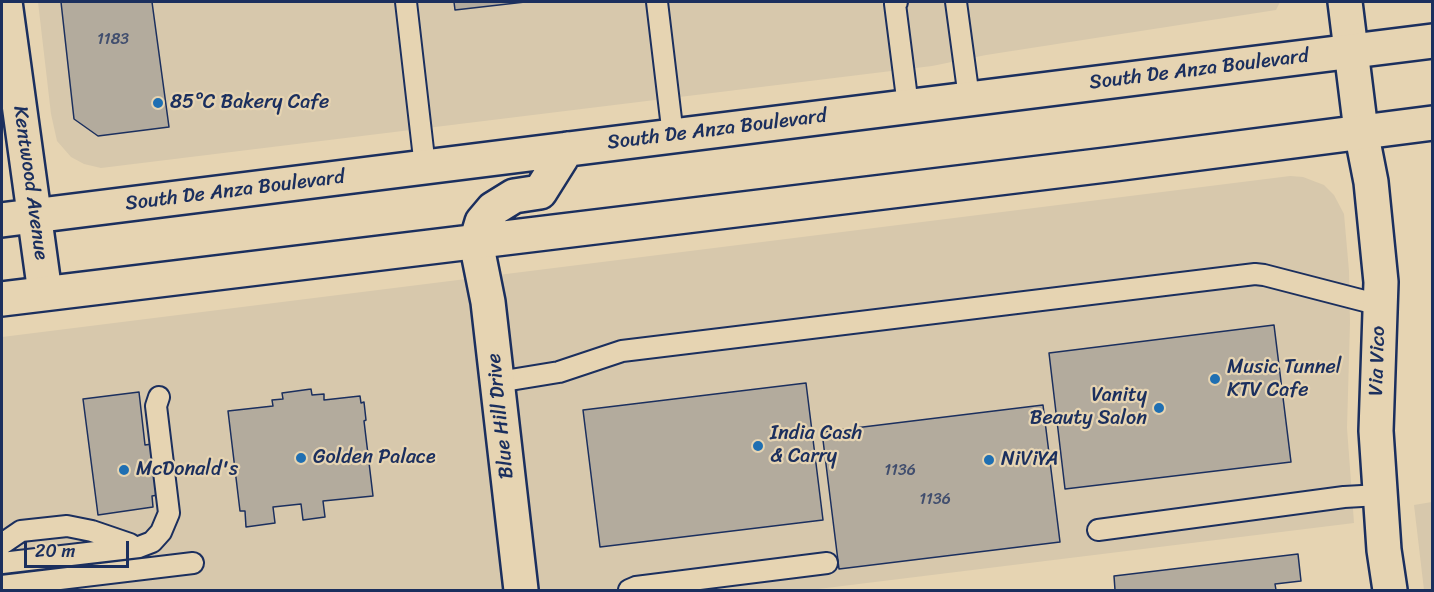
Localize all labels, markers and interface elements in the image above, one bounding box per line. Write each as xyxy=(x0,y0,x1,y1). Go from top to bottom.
house number: 1183 xyxy=(97,30,129,50)
street label: South De Anza Boulevard xyxy=(1088,45,1310,95)
place label: 85°C Bakery Cafe xyxy=(170,91,329,115)
marker: 85°C Bakery Cafe xyxy=(151,96,165,110)
street label: Kentwood Avenue xyxy=(7,104,53,262)
street label: South De Anza Boulevard xyxy=(606,105,828,155)
street label: South De Anza Boulevard xyxy=(124,166,346,216)
street label: Via Vico xyxy=(1365,326,1391,396)
street label: Blue Hill Drive xyxy=(482,352,520,480)
place label: Music Tunnel KTV Cafe xyxy=(1227,356,1342,403)
marker: Music Tunnel KTV Cafe xyxy=(1208,372,1222,386)
place label: Vanity Beauty Salon xyxy=(1030,384,1147,431)
marker: Vanity Beauty Salon xyxy=(1152,401,1166,415)
place label: India Cash & Carry xyxy=(770,422,862,469)
marker: India Cash & Carry xyxy=(751,439,765,453)
place label: Golden Palace xyxy=(313,446,436,470)
place label: NiViYA xyxy=(1001,448,1059,472)
marker: Golden Palace xyxy=(294,451,308,465)
marker: NiViYA xyxy=(982,453,996,467)
place label: McDonald's xyxy=(136,458,238,482)
house number: 1136 xyxy=(884,461,916,481)
marker: McDonald's xyxy=(117,463,131,477)
house number: 1136 xyxy=(919,490,951,510)
scale bar xyxy=(27,529,132,567)
text: 20 m xyxy=(35,535,75,567)

